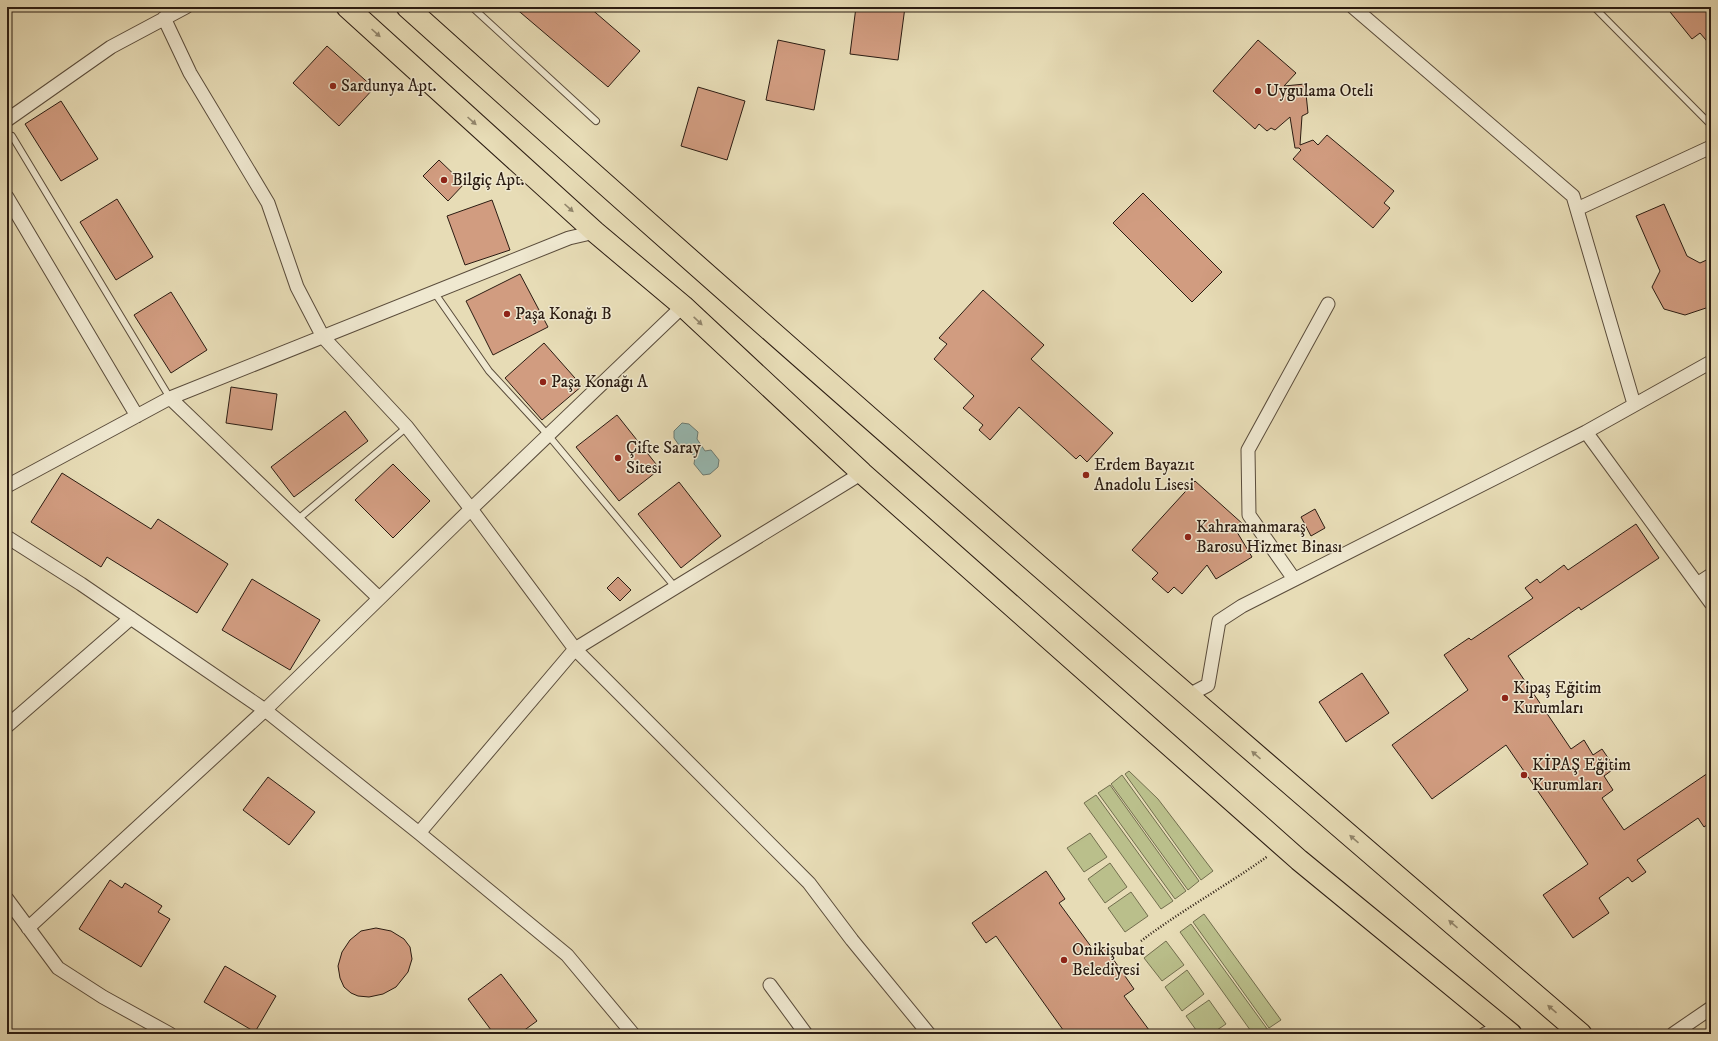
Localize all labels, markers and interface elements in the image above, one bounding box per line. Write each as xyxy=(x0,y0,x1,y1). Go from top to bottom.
one-way arrow xyxy=(371,29,381,38)
place label: Sardunya Apt. xyxy=(341,75,437,97)
place label: Uygulama Oteli xyxy=(1266,80,1373,102)
marker: Sardunya Apt. xyxy=(328,81,338,91)
marker: Uygulama Oteli xyxy=(1253,86,1263,96)
one-way arrow xyxy=(467,116,477,125)
place label: Bilgiç Apt. xyxy=(452,169,525,191)
marker: Bilgiç Apt. xyxy=(439,175,449,185)
one-way arrow xyxy=(564,203,573,212)
place label: Paşa Konağı B xyxy=(515,303,612,325)
marker: Paşa Konağı B xyxy=(502,309,512,319)
one-way arrow xyxy=(693,316,703,326)
place label: Paşa Konağı A xyxy=(551,371,648,393)
marker: Paşa Konağı A xyxy=(538,377,548,387)
place label: Çifte Saray Sitesi xyxy=(626,437,702,479)
marker: Çifte Saray Sitesi xyxy=(613,453,623,463)
place label: Erdem Bayazıt Anadolu Lisesi xyxy=(1094,454,1195,496)
marker: Erdem Bayazıt Anadolu Lisesi xyxy=(1081,470,1091,480)
place label: Kahramanmaraş Barosu Hizmet Binası xyxy=(1196,516,1342,558)
marker: Kahramanmaraş Barosu Hizmet Binası xyxy=(1183,532,1193,542)
place label: Kipaş Eğitim Kurumları xyxy=(1513,677,1602,719)
marker: Kipaş Eğitim Kurumları xyxy=(1500,693,1510,703)
one-way arrow xyxy=(1250,750,1261,759)
place label: KİPAŞ Eğitim Kurumları xyxy=(1532,753,1631,796)
marker: KİPAŞ Eğitim Kurumları xyxy=(1519,770,1529,780)
one-way arrow xyxy=(1349,835,1360,844)
one-way arrow xyxy=(1448,919,1458,929)
place label: Onikişubat Belediyesi xyxy=(1072,939,1145,981)
marker: Onikişubat Belediyesi xyxy=(1059,955,1069,965)
one-way arrow xyxy=(1546,1004,1557,1013)

